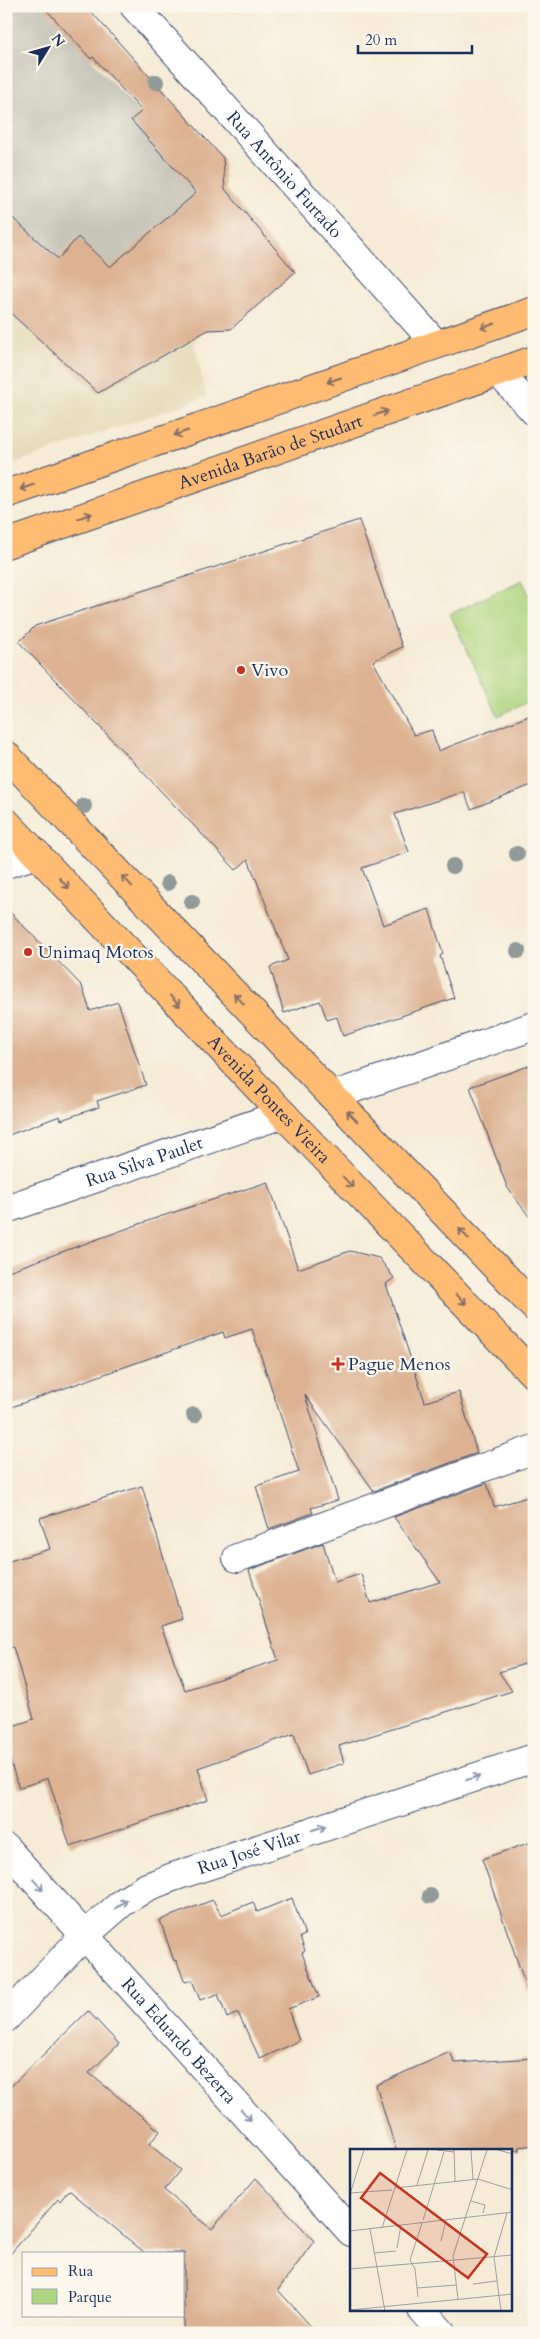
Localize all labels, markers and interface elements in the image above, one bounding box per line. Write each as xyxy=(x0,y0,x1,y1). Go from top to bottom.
north arrow xyxy=(22,22,72,72)
scale bar xyxy=(358,22,471,54)
text: N xyxy=(47,30,69,51)
text: 20 m xyxy=(365,30,397,50)
street label: Rua Antônio Furtado xyxy=(221,106,348,244)
one-way arrow xyxy=(480,322,496,332)
one-way arrow xyxy=(327,376,342,385)
one-way arrow xyxy=(372,408,388,417)
street label: Avenida Barão de Studart xyxy=(175,409,366,496)
one-way arrow xyxy=(173,429,189,438)
one-way arrow xyxy=(20,483,36,492)
one-way arrow xyxy=(77,511,93,520)
place label: Vivo xyxy=(251,658,288,683)
marker: Vivo xyxy=(235,664,247,676)
one-way arrow xyxy=(121,875,133,887)
one-way arrow xyxy=(58,877,70,889)
place label: Unimaq Motos xyxy=(38,940,154,965)
marker: Unimaq Motos xyxy=(22,946,34,958)
one-way arrow xyxy=(233,992,245,1005)
one-way arrow xyxy=(169,995,181,1007)
street label: Avenida Pontes Vieira xyxy=(201,1030,336,1169)
one-way arrow xyxy=(346,1110,358,1122)
street label: Rua Silva Paulet xyxy=(82,1130,206,1194)
one-way arrow xyxy=(342,1176,354,1188)
one-way arrow xyxy=(458,1227,470,1240)
one-way arrow xyxy=(455,1293,467,1305)
place label: Pague Menos xyxy=(348,1352,451,1377)
marker: Pague Menos xyxy=(332,1358,344,1370)
one-way arrow xyxy=(465,1772,481,1782)
one-way arrow xyxy=(311,1823,327,1833)
street label: Rua José Vilar xyxy=(194,1824,304,1881)
one-way arrow xyxy=(33,1878,44,1891)
one-way arrow xyxy=(114,1899,127,1910)
street label: Rua Eduardo Bezerra xyxy=(115,1972,242,2110)
one-way arrow xyxy=(240,2109,252,2122)
inset map xyxy=(350,2149,512,2312)
legend xyxy=(22,2252,185,2316)
text: Rua xyxy=(68,2261,94,2281)
text: Parque xyxy=(68,2287,112,2307)

